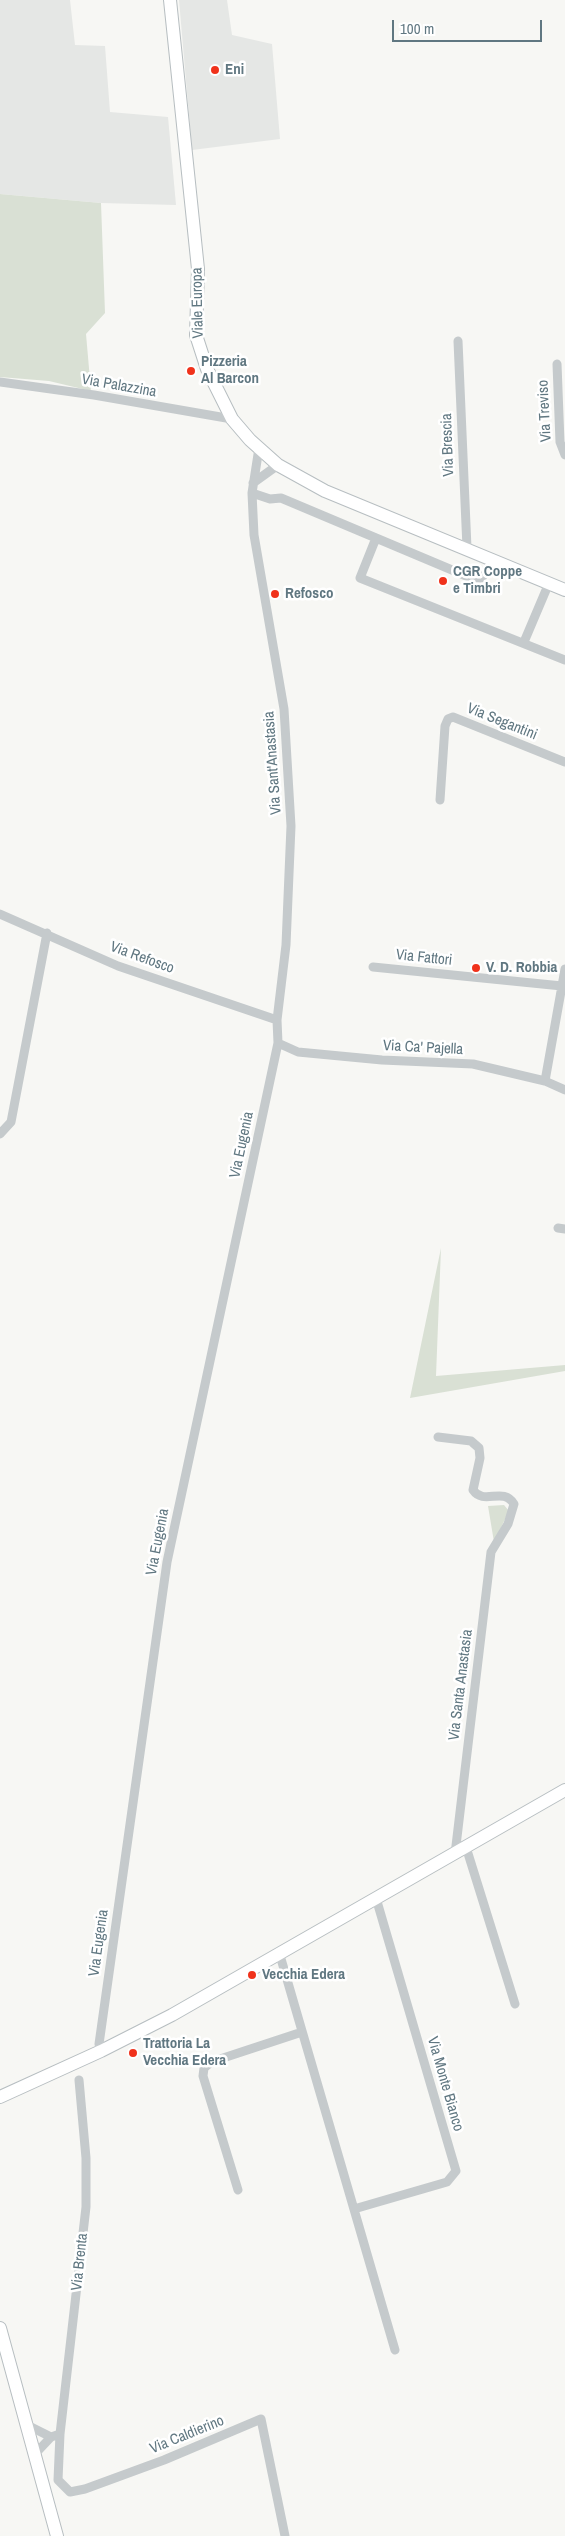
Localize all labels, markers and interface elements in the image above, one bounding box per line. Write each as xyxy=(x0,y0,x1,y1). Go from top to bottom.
scale bar xyxy=(395,10,545,42)
text: 100 m xyxy=(400,18,434,39)
place label: Eni xyxy=(225,61,244,79)
marker: Eni xyxy=(209,64,221,76)
street label: Viale Europa xyxy=(188,267,208,339)
place label: Pizzeria Al Barcon xyxy=(201,353,259,388)
marker: Pizzeria Al Barcon xyxy=(185,365,197,377)
street label: Via Palazzina xyxy=(80,371,158,401)
street label: Via Treviso xyxy=(534,379,556,443)
street label: Via Brescia xyxy=(438,413,458,477)
place label: CGR Coppe e Timbri xyxy=(453,563,522,598)
marker: CGR Coppe e Timbri xyxy=(437,575,449,587)
place label: Refosco xyxy=(285,585,334,603)
marker: Refosco xyxy=(269,588,281,600)
street label: Via Segantini xyxy=(464,700,540,744)
street label: Via Sant'Anastasia xyxy=(260,710,286,816)
street label: Via Refosco xyxy=(108,938,176,978)
street label: Via Fattori xyxy=(395,946,453,970)
place label: V. D. Robbia xyxy=(486,959,557,977)
marker: V. D. Robbia xyxy=(470,962,482,974)
street label: Via Ca' Pajella xyxy=(383,1037,463,1059)
street label: Via Eugenia xyxy=(226,1110,258,1180)
street label: Via Eugenia xyxy=(143,1507,173,1577)
street label: Via Santa Anastasia xyxy=(445,1628,477,1742)
street label: Via Eugenia xyxy=(85,1908,113,1978)
place label: Vecchia Edera xyxy=(262,1966,345,1984)
marker: Vecchia Edera xyxy=(246,1969,258,1981)
place label: Trattoria La Vecchia Edera xyxy=(143,2035,226,2070)
street label: Via Monte Bianco xyxy=(423,2035,467,2133)
marker: Trattoria La Vecchia Edera xyxy=(127,2047,139,2059)
street label: Via Brenta xyxy=(68,2232,92,2292)
street label: Via Caldierino xyxy=(147,2412,227,2458)

